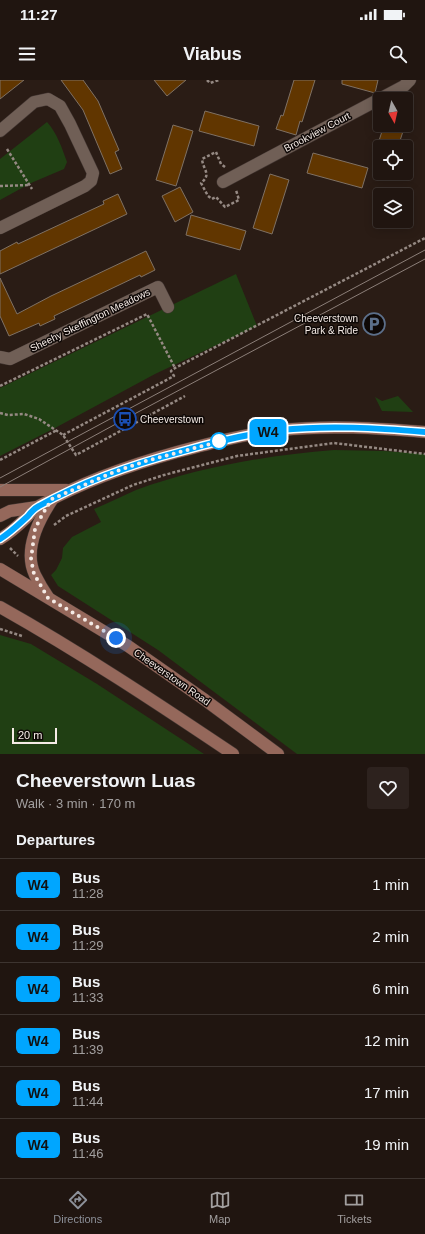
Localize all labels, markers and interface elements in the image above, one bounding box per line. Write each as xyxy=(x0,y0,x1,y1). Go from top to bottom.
text: 11:27 xyxy=(20,6,58,23)
icon: menu xyxy=(16,43,38,65)
icon: search xyxy=(387,43,409,65)
text: Viabus xyxy=(183,44,242,64)
north arrow xyxy=(373,92,413,132)
map controls xyxy=(373,92,413,228)
street label: Brookview Court xyxy=(282,110,352,154)
button: locate xyxy=(373,140,413,180)
button: layers xyxy=(373,188,413,228)
street label: Sheehy Skeffington Meadows xyxy=(28,286,152,354)
parking icon: Cheeverstown Park & Ride xyxy=(361,311,387,337)
place label: Cheeverstown Park & Ride xyxy=(294,313,358,336)
bus stop icon: Cheeverstown xyxy=(112,406,138,432)
place label: Cheeverstown xyxy=(140,414,204,425)
line badge: W4 xyxy=(250,419,286,445)
text: W4 xyxy=(258,424,279,440)
unlabelled marker xyxy=(210,432,228,450)
your location xyxy=(106,628,126,648)
street label: Cheeverstown Road xyxy=(132,647,212,707)
scale bar xyxy=(12,726,57,745)
text: 20 m xyxy=(18,729,42,741)
button: heart xyxy=(367,767,409,809)
text: Cheeverstown Luas xyxy=(16,770,196,791)
text: Walk · 3 min · 170 m xyxy=(16,796,135,811)
text: Departures xyxy=(16,831,95,848)
text: Bus xyxy=(72,869,100,886)
text: 1 min xyxy=(372,876,409,893)
text: W4 xyxy=(28,877,49,893)
text: 11:28 xyxy=(72,886,104,901)
text: Bus xyxy=(72,921,100,938)
text: 2 min xyxy=(372,928,409,945)
text: W4 xyxy=(28,929,49,945)
text: 11:29 xyxy=(72,938,104,953)
text: Bus xyxy=(72,973,100,990)
text: 6 min xyxy=(372,980,409,997)
text: W4 xyxy=(28,981,49,997)
text: 11:33 xyxy=(72,990,104,1005)
text: Bus xyxy=(72,1025,100,1042)
text: 12 min xyxy=(364,1032,409,1049)
text: W4 xyxy=(28,1033,49,1049)
text: 11:39 xyxy=(72,1042,104,1057)
text: Bus xyxy=(72,1077,100,1094)
text: 17 min xyxy=(364,1084,409,1101)
text: W4 xyxy=(28,1085,49,1101)
text: 11:44 xyxy=(72,1094,104,1109)
text: Bus xyxy=(72,1129,100,1146)
text: 19 min xyxy=(364,1136,409,1153)
text: W4 xyxy=(28,1137,49,1153)
text: 11:46 xyxy=(72,1146,104,1161)
tab: Directions xyxy=(53,1189,102,1225)
tab: Map xyxy=(209,1189,231,1225)
tab: Tickets xyxy=(337,1189,372,1225)

